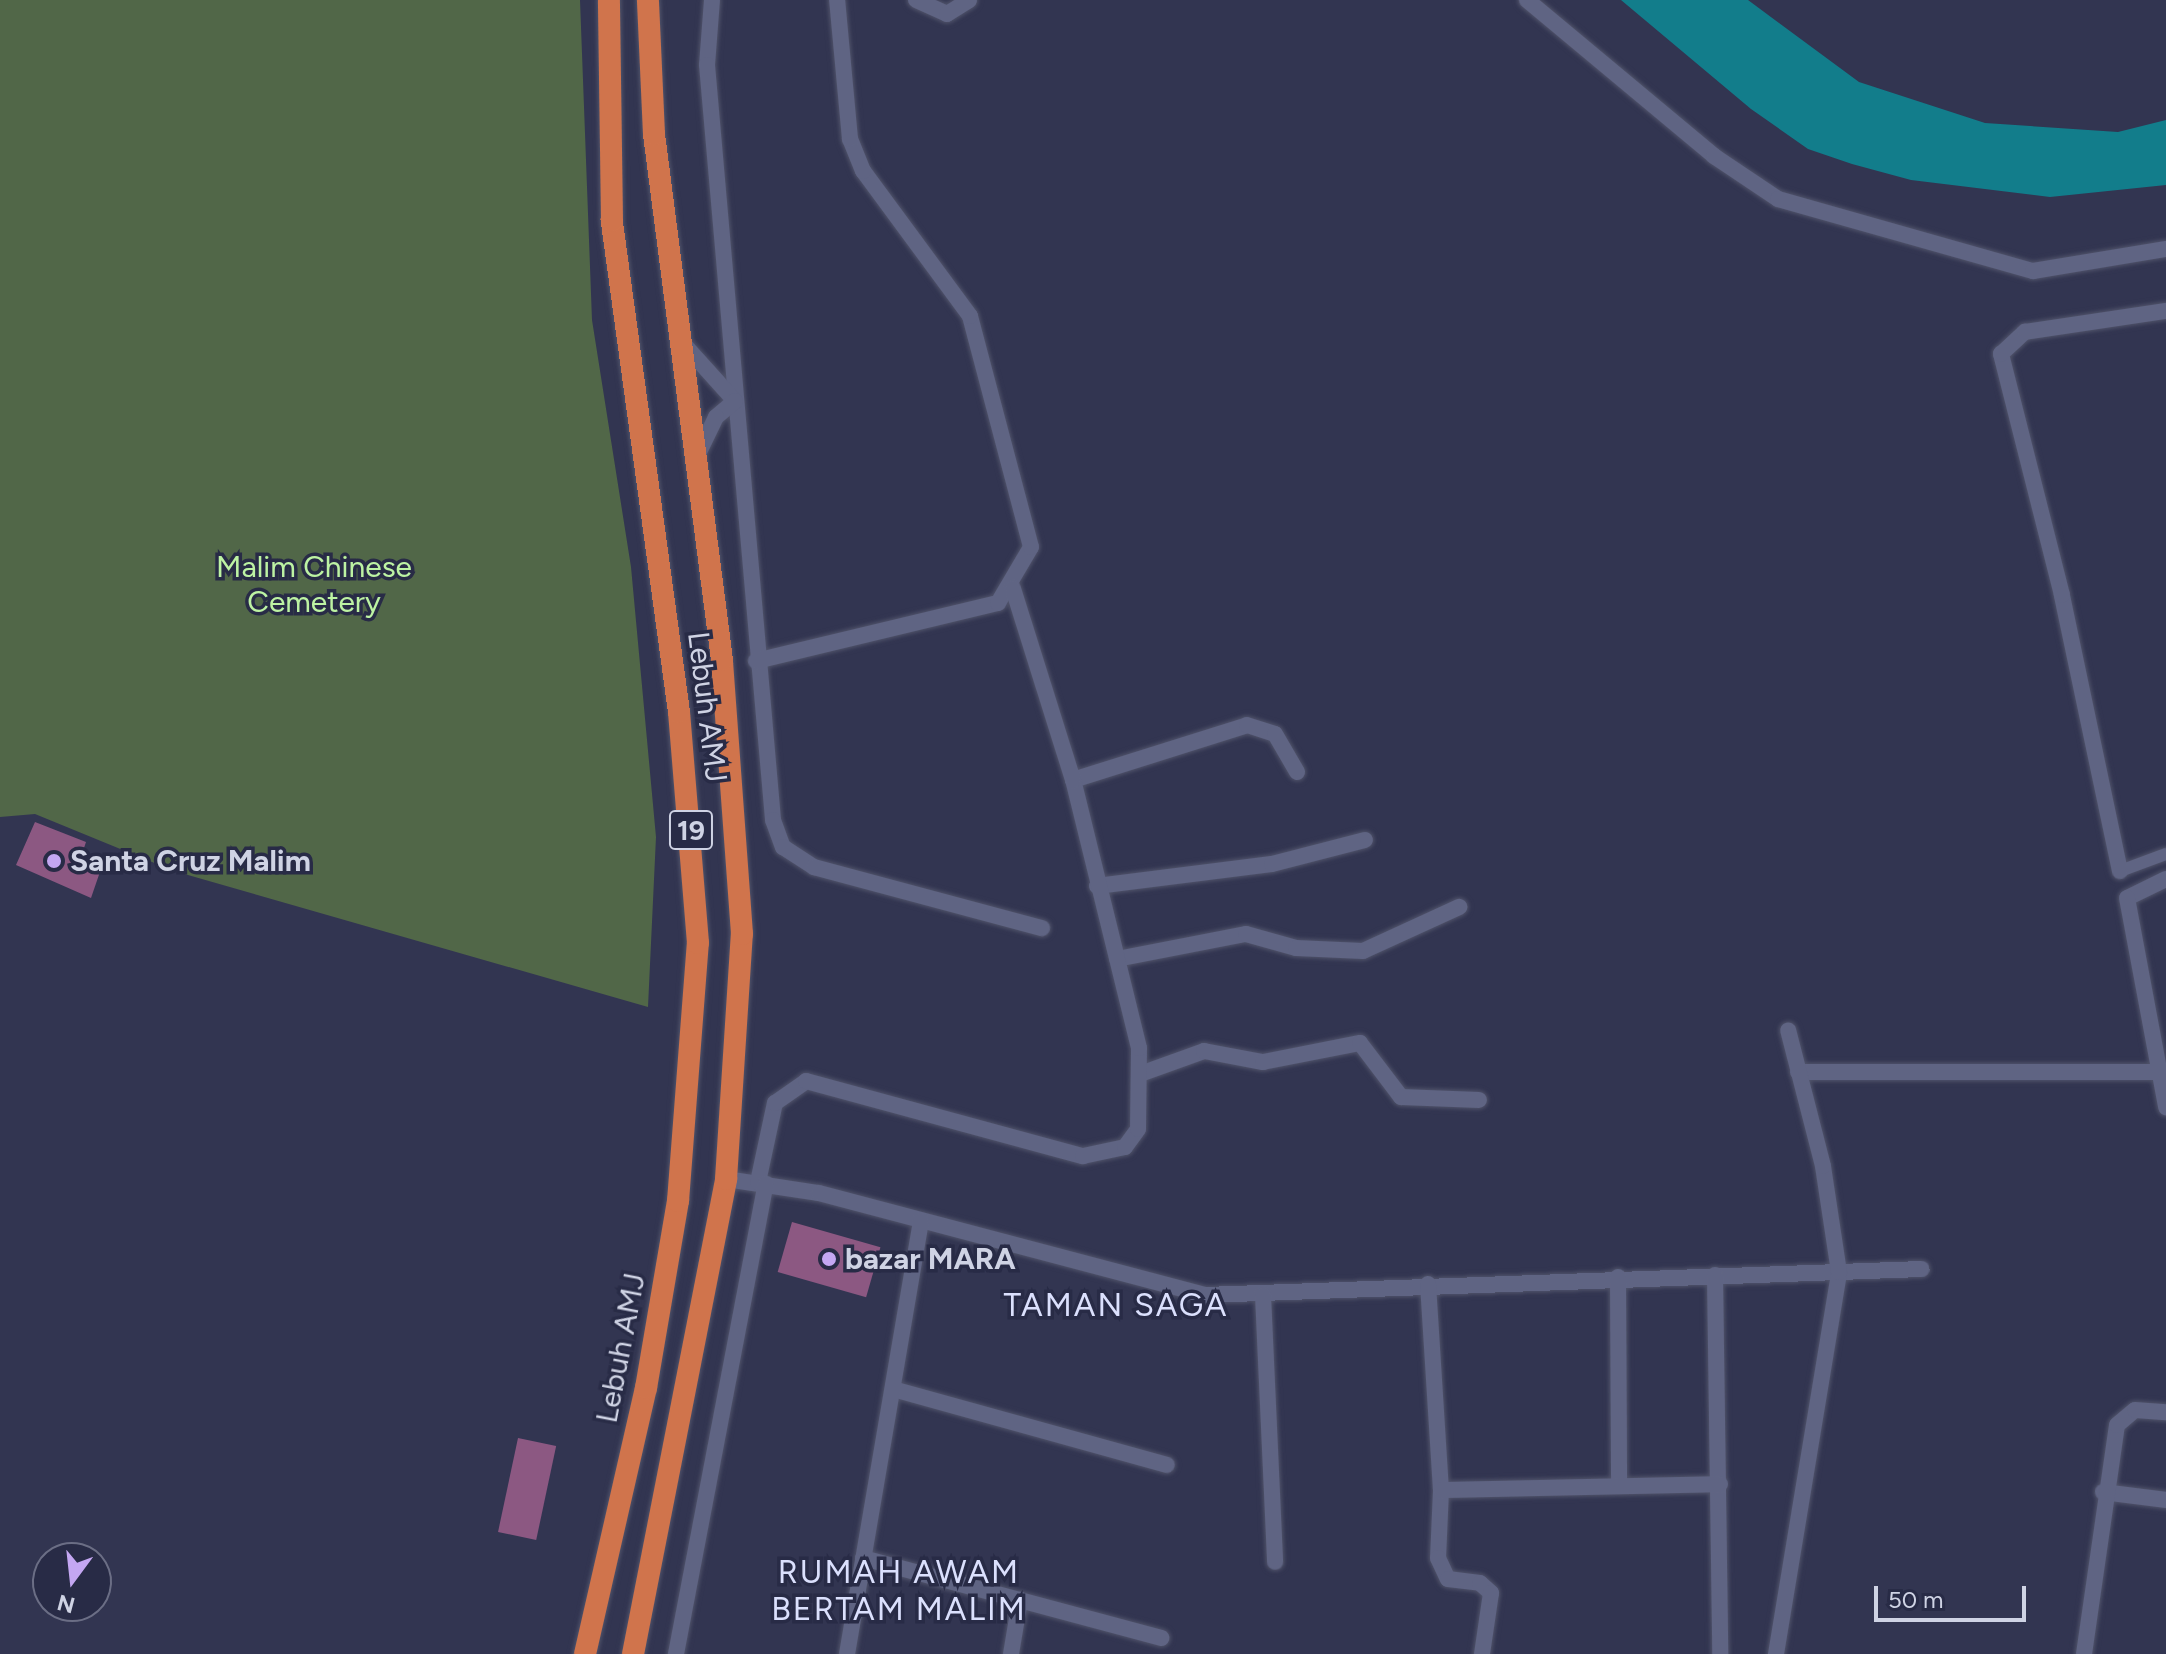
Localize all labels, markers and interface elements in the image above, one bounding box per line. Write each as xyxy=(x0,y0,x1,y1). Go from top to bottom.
park label: Malim Chinese Cemetery xyxy=(216,549,412,620)
street label: Lebuh AMJ xyxy=(680,630,734,784)
road number: 19 xyxy=(667,806,715,854)
place label: Santa Cruz Malim xyxy=(70,843,311,879)
marker: Santa Cruz Malim xyxy=(45,852,63,870)
place label: bazar MARA xyxy=(845,1241,1016,1277)
marker: bazar MARA xyxy=(820,1250,838,1268)
street label: Lebuh AMJ xyxy=(589,1270,653,1426)
district label: TAMAN SAGA xyxy=(1004,1286,1228,1324)
north arrow xyxy=(32,1542,112,1622)
district label: RUMAH AWAM BERTAM MALIM xyxy=(771,1554,1027,1629)
scale bar xyxy=(1878,1570,2030,1620)
text: 50 m xyxy=(1888,1585,1944,1614)
text: N xyxy=(54,1588,78,1619)

